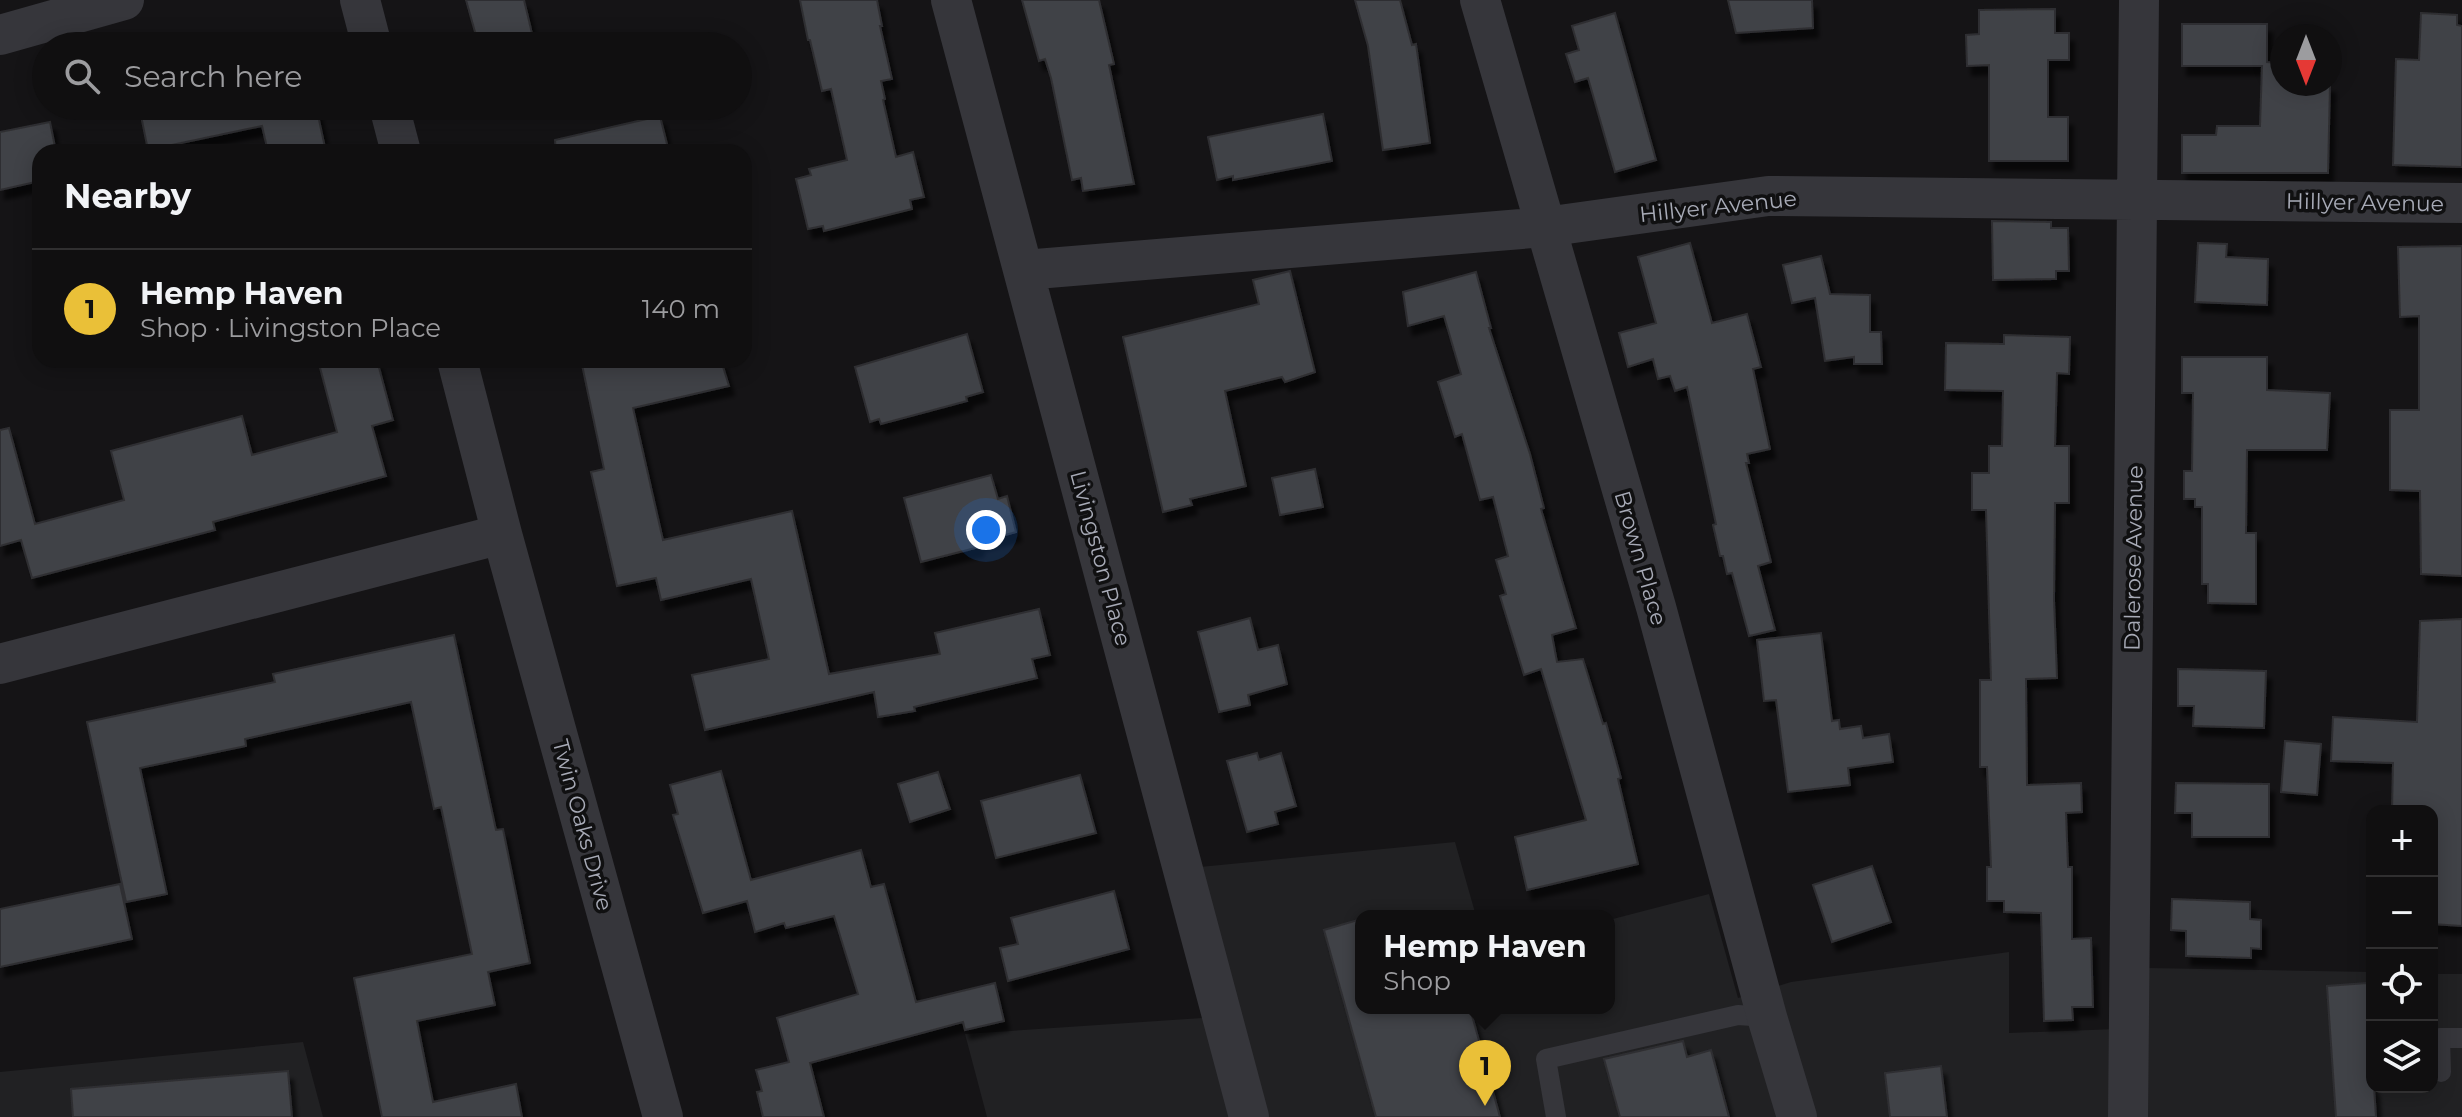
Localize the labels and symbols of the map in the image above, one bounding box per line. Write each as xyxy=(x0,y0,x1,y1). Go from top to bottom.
north arrow xyxy=(2270,24,2342,96)
street label: Hillyer Avenue xyxy=(1638,185,1798,228)
street label: Hillyer Avenue xyxy=(2286,188,2444,217)
street label: Dalerose Avenue xyxy=(2118,465,2149,651)
street label: Livingston Place xyxy=(1064,467,1137,649)
street label: Brown Place xyxy=(1608,488,1673,629)
your location xyxy=(966,510,1006,550)
street label: Twin Oaks Drive xyxy=(547,737,618,914)
pin: 1 xyxy=(1459,1040,1511,1106)

